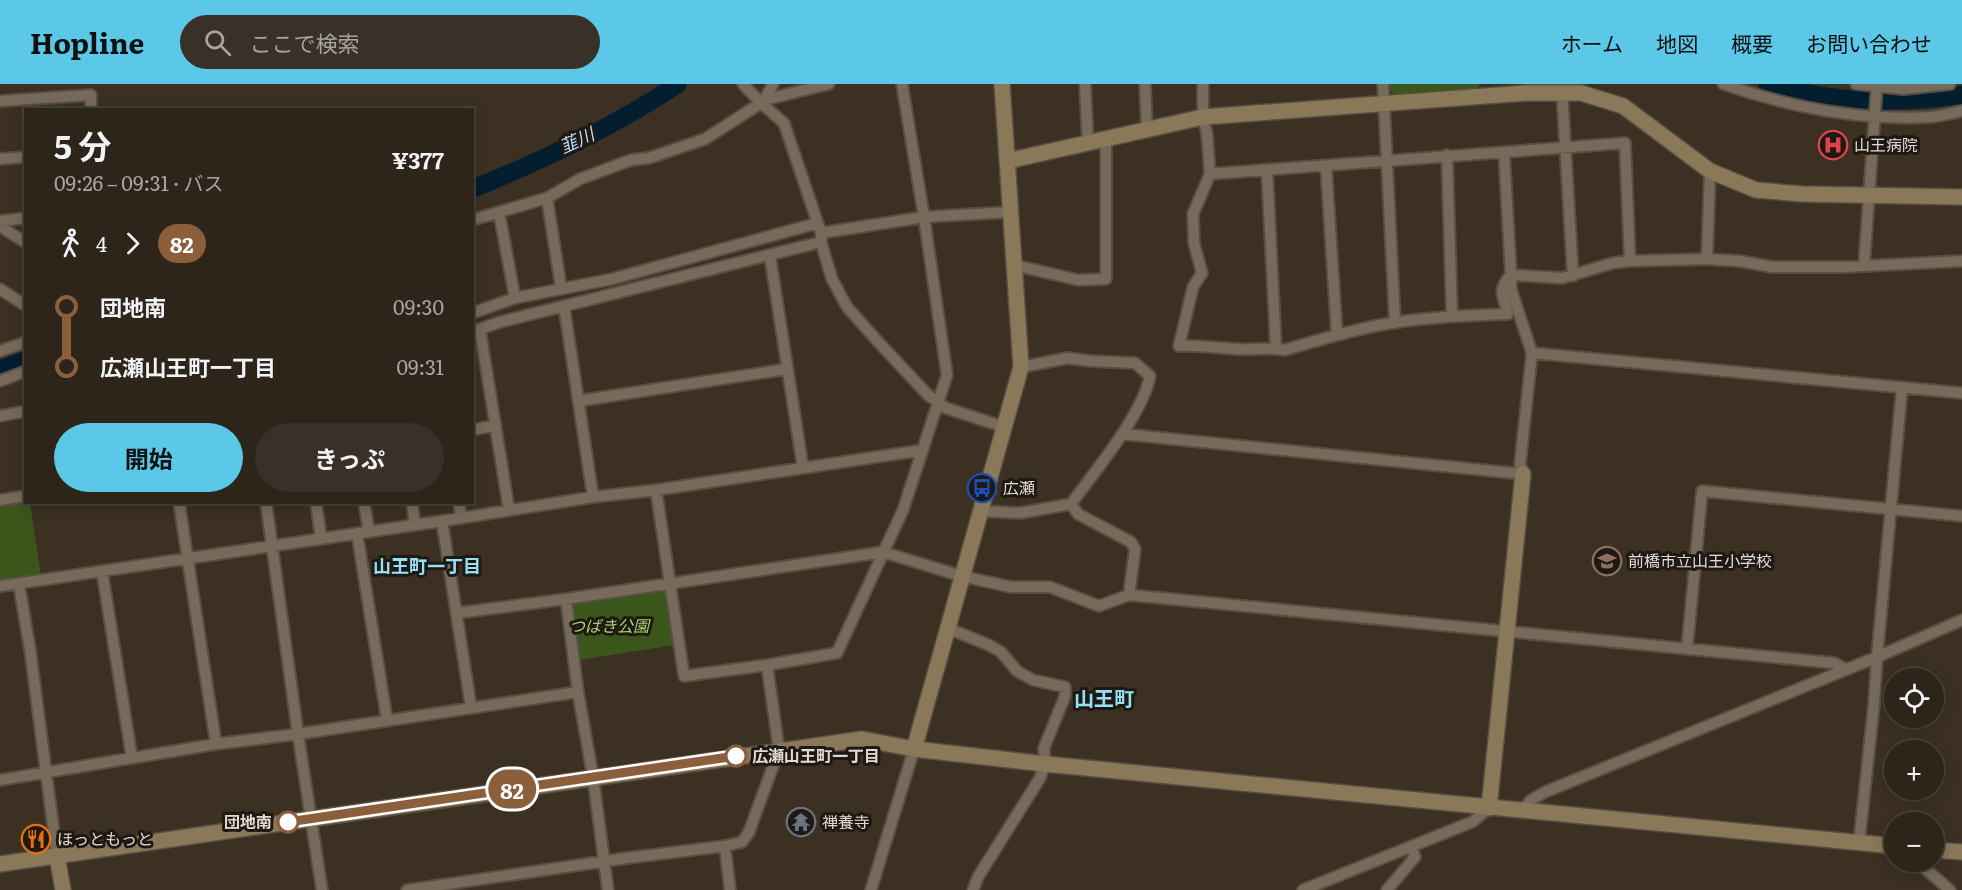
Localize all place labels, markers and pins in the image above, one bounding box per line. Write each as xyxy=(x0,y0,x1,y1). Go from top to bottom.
hospital icon: 山王病院 xyxy=(1817,129,1849,161)
place label: 山王病院 xyxy=(1854,132,1918,156)
bus stop icon: 広瀬 xyxy=(966,472,998,504)
place label: 広瀬 xyxy=(1003,475,1035,499)
school or university icon: 前橋市立山王小学校 xyxy=(1591,545,1623,577)
place label: 前橋市立山王小学校 xyxy=(1628,548,1772,572)
place label: 広瀬山王町一丁目 xyxy=(752,743,880,767)
marker: 広瀬山王町一丁目 xyxy=(725,745,747,767)
temple icon: 禅養寺 xyxy=(785,806,817,838)
place label: 団地南 xyxy=(224,809,272,833)
place label: 禅養寺 xyxy=(822,809,870,833)
marker: 団地南 xyxy=(277,811,299,833)
restaurant icon: ほっともっと xyxy=(20,823,52,855)
place label: ほっともっと xyxy=(57,826,153,850)

